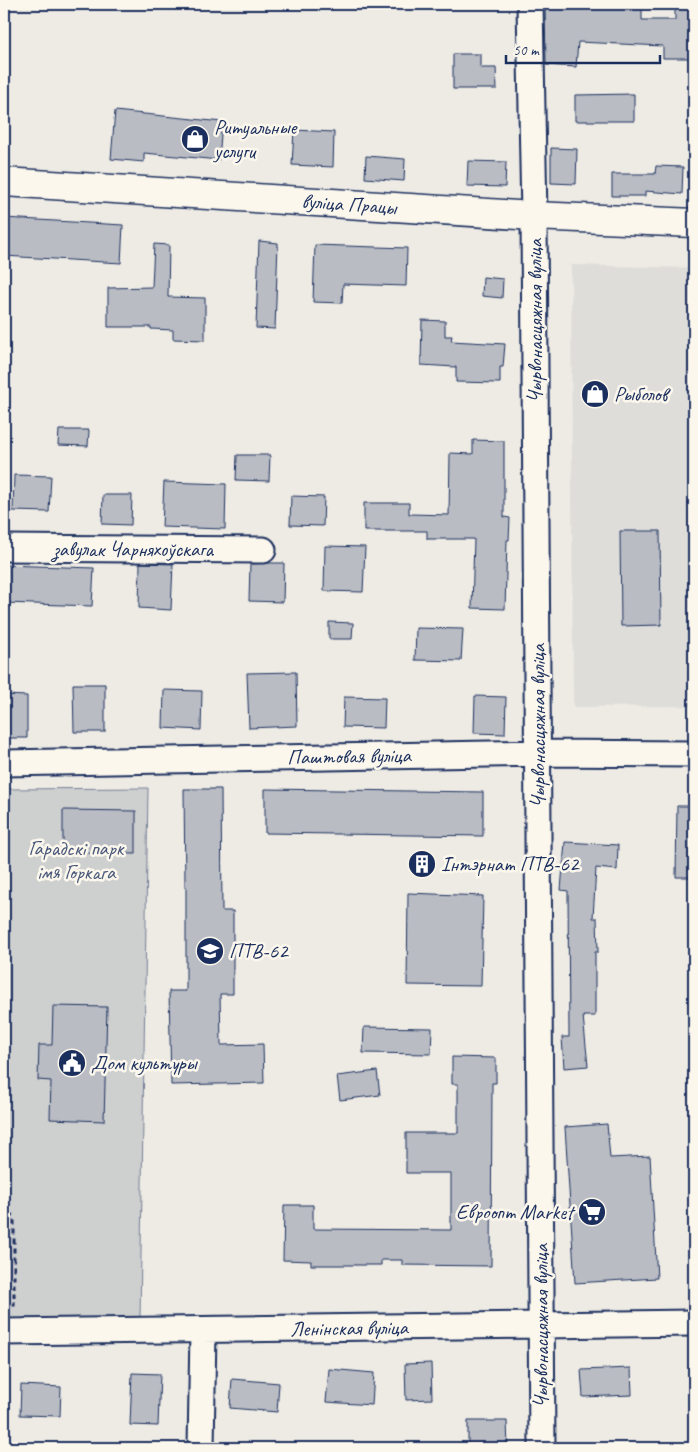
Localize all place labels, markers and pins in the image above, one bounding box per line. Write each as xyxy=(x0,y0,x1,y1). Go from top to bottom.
place label: Ритуальные услуги xyxy=(212,114,299,164)
shop icon: Ритуальные услуги xyxy=(180,124,210,154)
shop icon: Рыболов xyxy=(580,379,610,409)
place label: Рыболов xyxy=(614,381,672,407)
building icon: Інтэрнат ПТВ-62 xyxy=(407,849,437,879)
place label: Інтэрнат ПТВ-62 xyxy=(441,851,580,877)
school or university icon: ПТВ-62 xyxy=(195,936,225,966)
place label: ПТВ-62 xyxy=(229,938,289,964)
public building icon: Дом культуры xyxy=(57,1048,87,1078)
place label: Дом культуры xyxy=(91,1050,198,1076)
supermarket icon: Евроопт Market xyxy=(577,1197,607,1227)
place label: Евроопт Market xyxy=(456,1199,576,1225)

